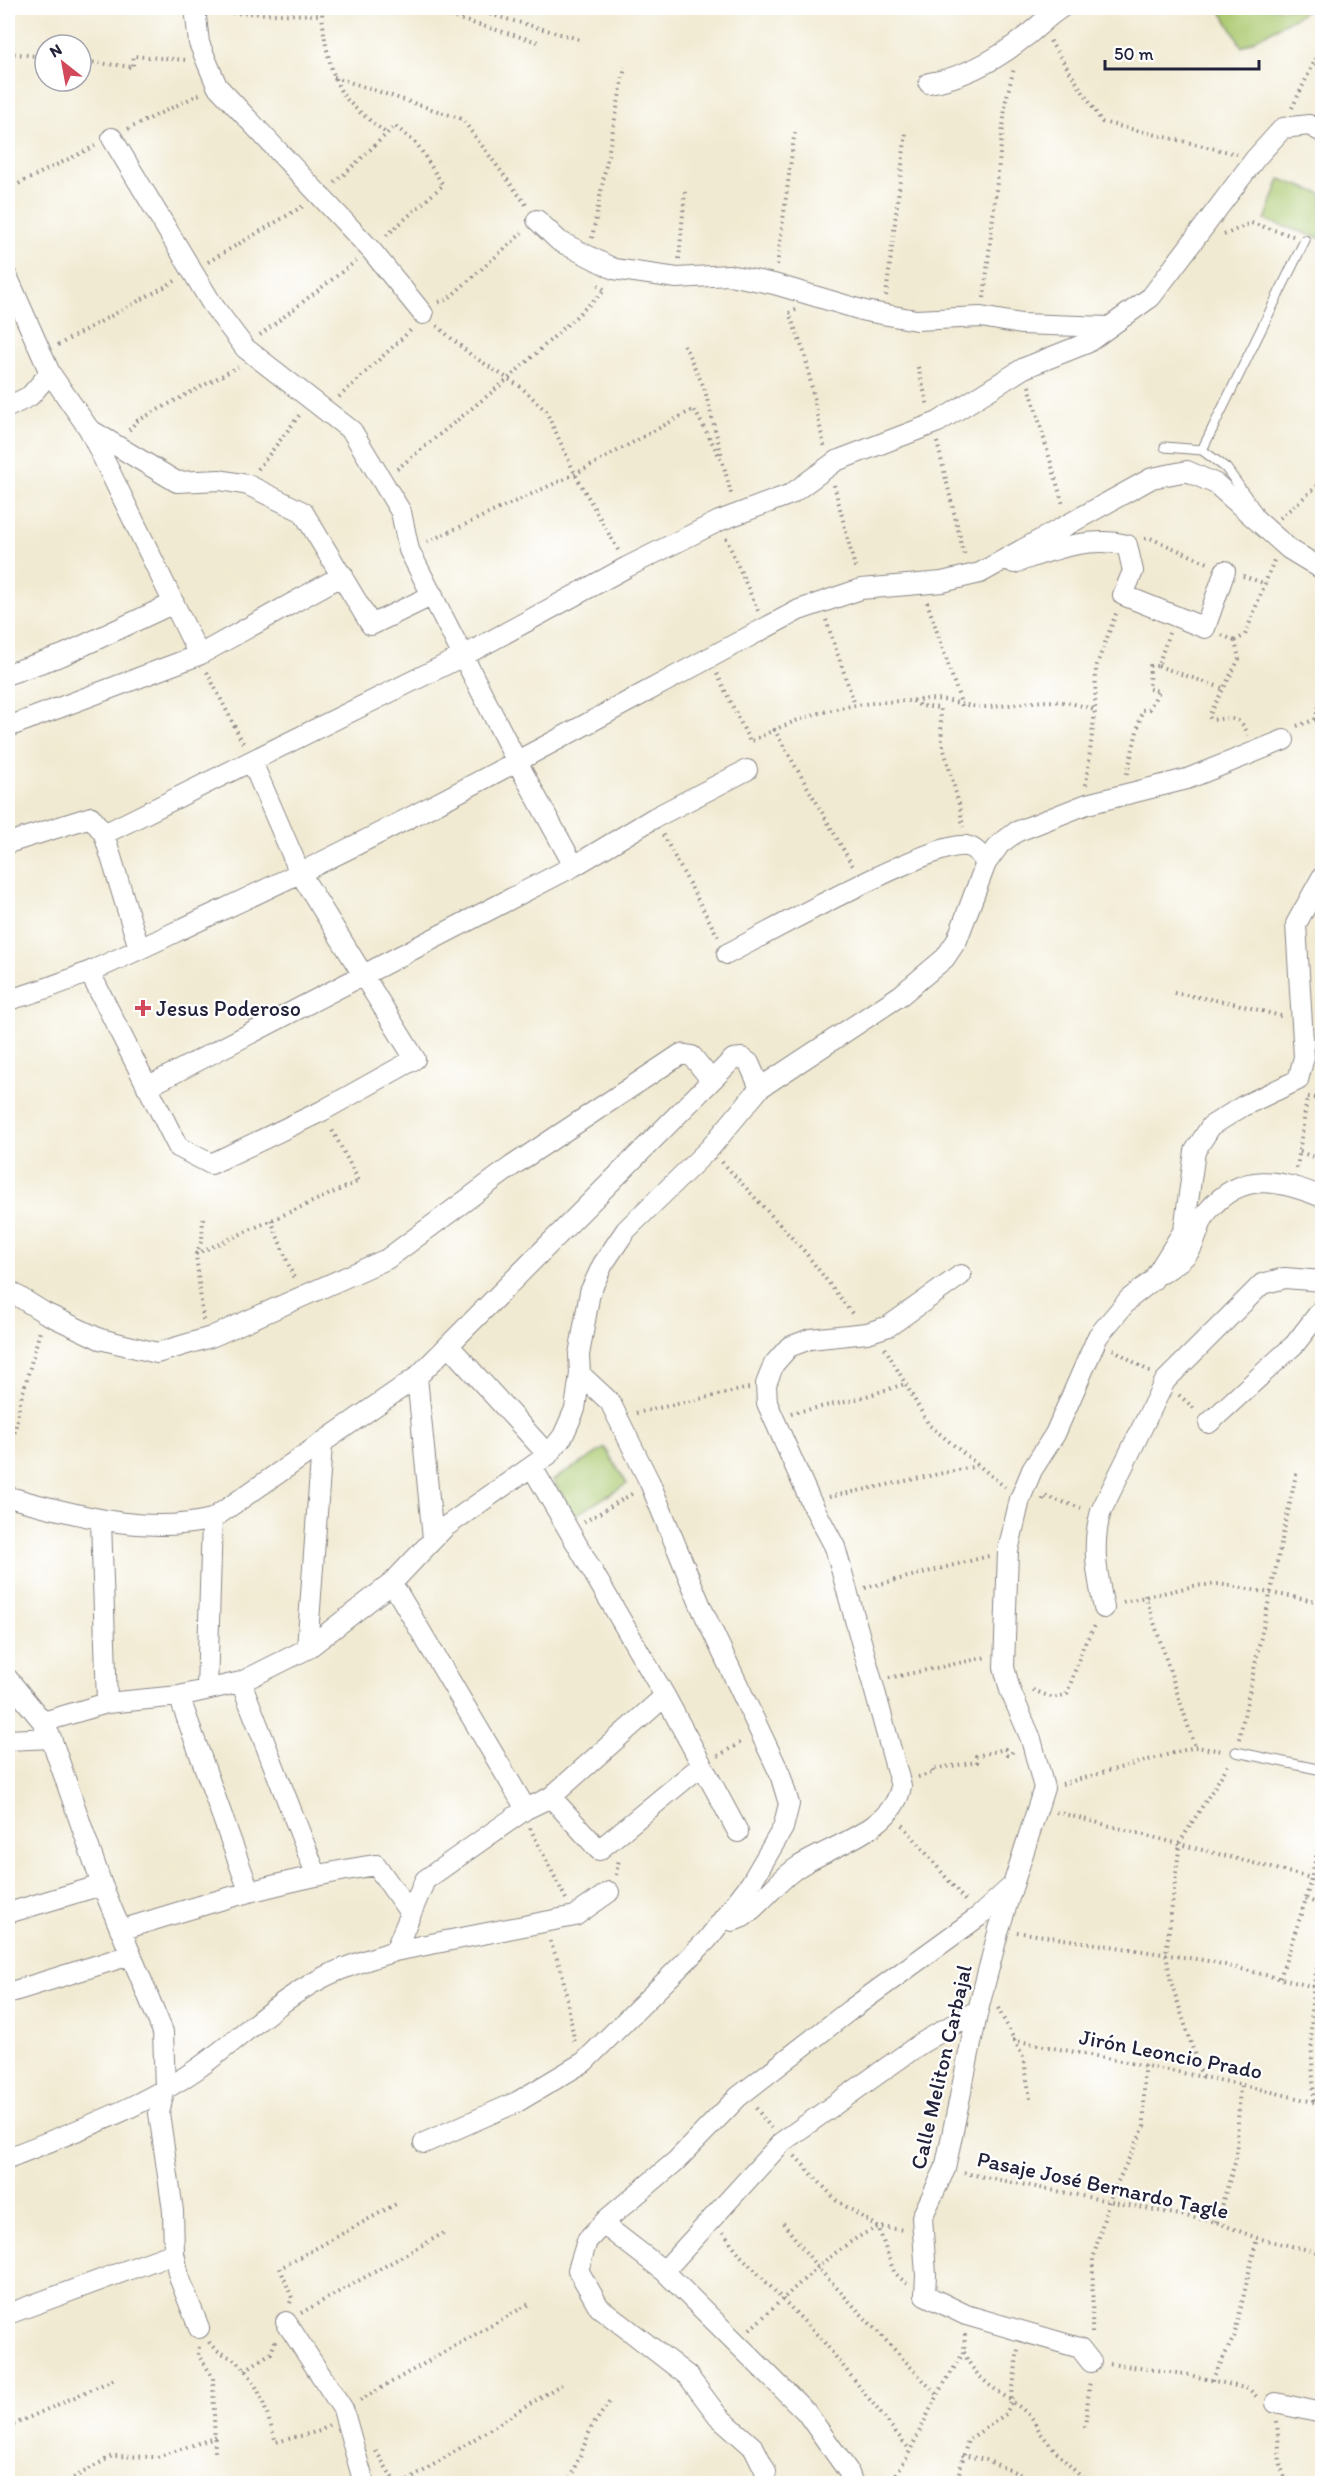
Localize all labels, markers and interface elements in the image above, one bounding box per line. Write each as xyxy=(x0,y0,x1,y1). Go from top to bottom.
north arrow xyxy=(33,33,93,93)
scale bar xyxy=(1105,33,1260,71)
text: N xyxy=(46,40,65,61)
text: 50 m xyxy=(1114,43,1154,65)
place label: Jesus Poderoso xyxy=(156,995,301,1022)
marker: Jesus Poderoso xyxy=(134,999,152,1017)
street label: Calle Meliton Carbajal xyxy=(904,1962,978,2172)
street label: Jirón Leoncio Prado xyxy=(1077,2023,1265,2085)
street label: Pasaje José Bernardo Tagle xyxy=(975,2145,1231,2225)

